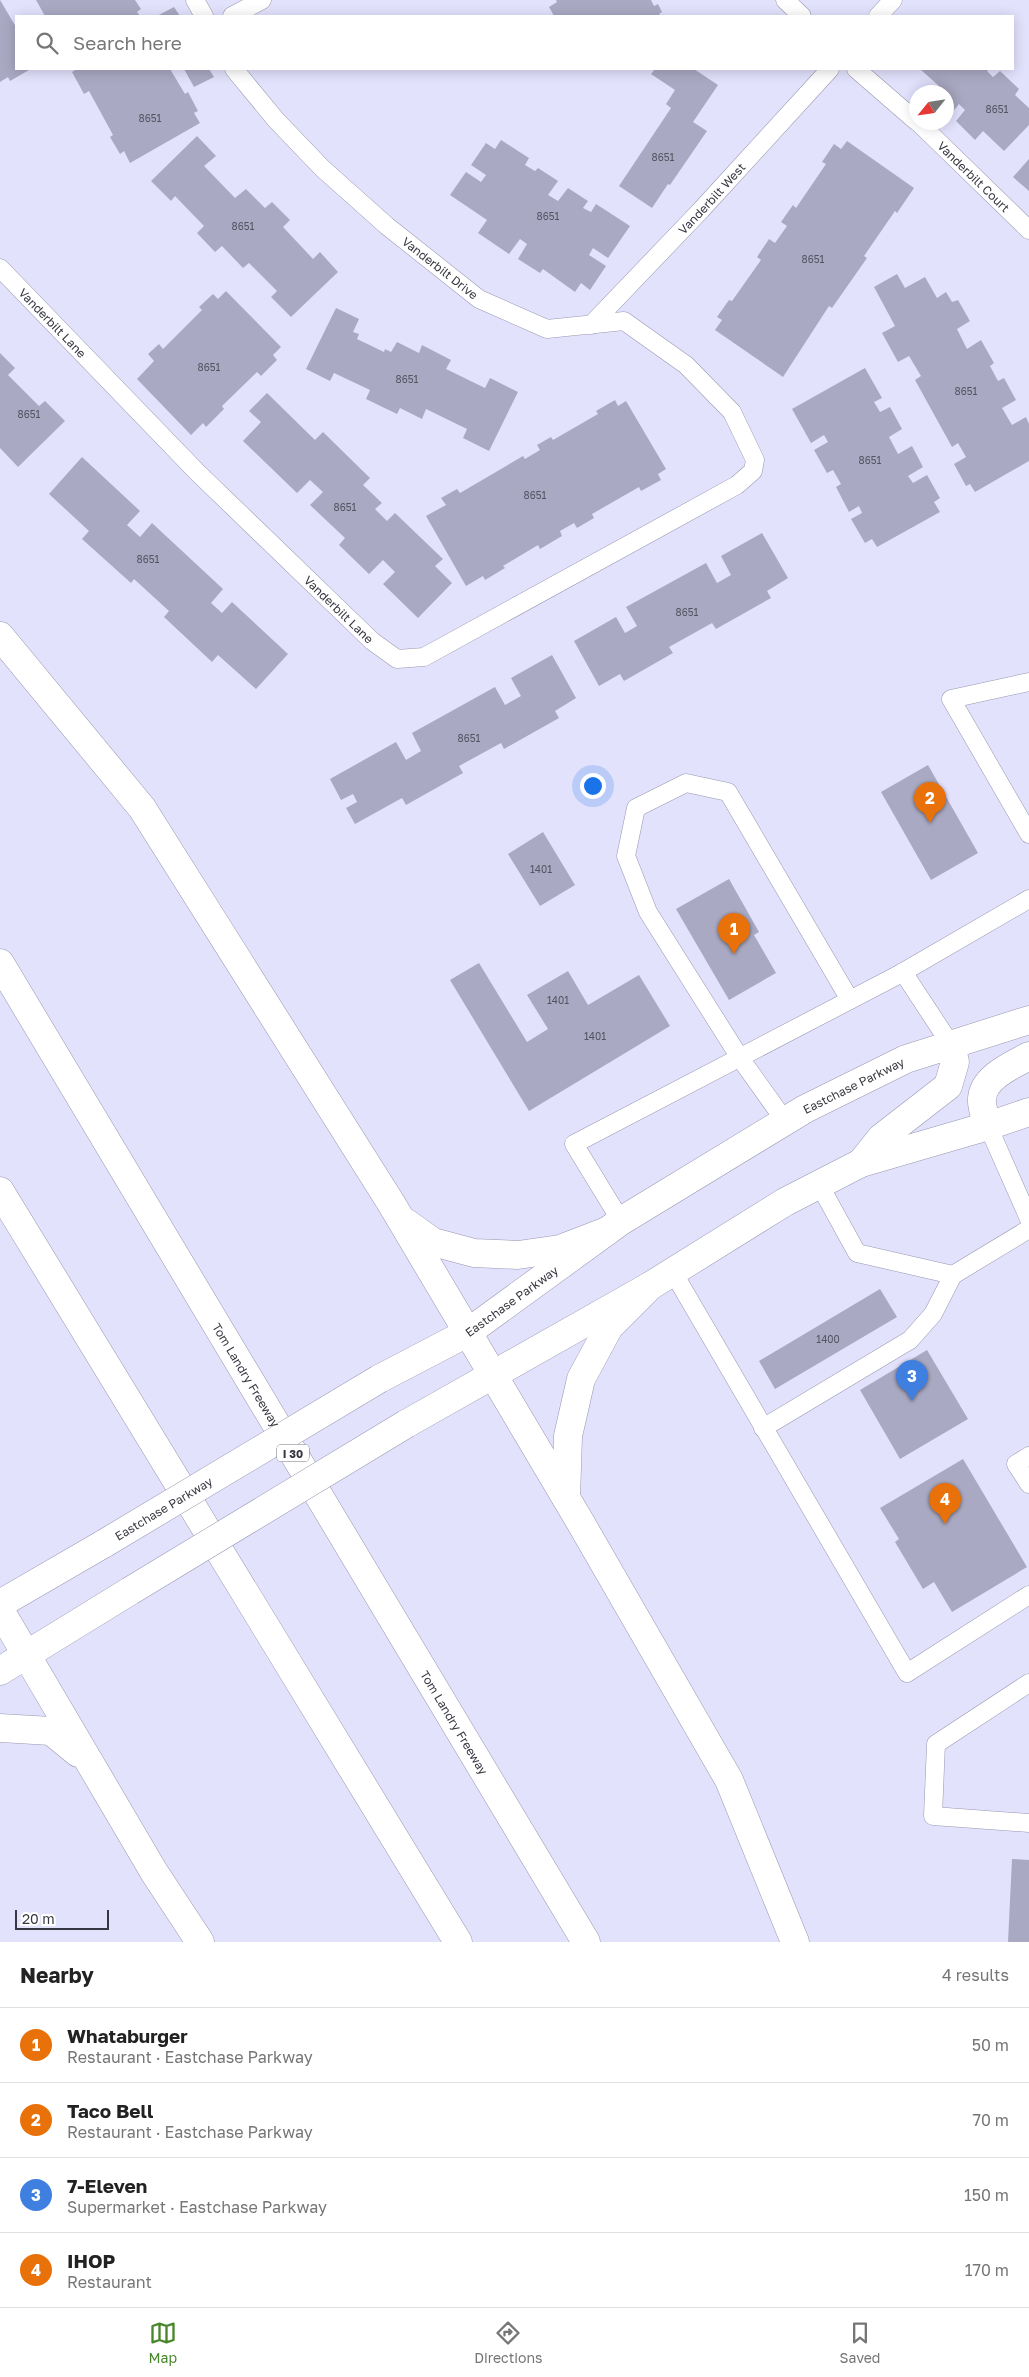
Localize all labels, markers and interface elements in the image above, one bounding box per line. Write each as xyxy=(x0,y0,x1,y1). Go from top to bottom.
search box xyxy=(15,15,1014,70)
icon: search xyxy=(33,29,61,57)
text: Search here xyxy=(73,31,182,54)
north arrow xyxy=(909,85,954,130)
house number: 8651 xyxy=(986,103,1009,115)
house number: 8651 xyxy=(139,112,162,124)
street label: Vanderbilt Court xyxy=(935,138,1013,215)
house number: 8651 xyxy=(652,151,675,163)
street label: Vanderbilt West xyxy=(675,159,748,237)
house number: 8651 xyxy=(537,210,560,222)
house number: 8651 xyxy=(232,220,255,232)
street label: Vanderbilt Drive xyxy=(399,234,481,302)
house number: 8651 xyxy=(802,253,825,265)
street label: Vanderbilt Lane xyxy=(16,285,90,361)
house number: 8651 xyxy=(198,361,221,373)
house number: 8651 xyxy=(396,373,419,385)
house number: 8651 xyxy=(955,385,978,397)
house number: 8651 xyxy=(18,408,41,420)
house number: 8651 xyxy=(859,454,882,466)
house number: 8651 xyxy=(524,489,547,501)
house number: 8651 xyxy=(334,501,357,513)
house number: 8651 xyxy=(137,553,160,565)
street label: Vanderbilt Lane xyxy=(301,572,377,646)
house number: 8651 xyxy=(676,606,699,618)
house number: 8651 xyxy=(458,732,481,744)
your location xyxy=(580,773,606,799)
pin: 2 xyxy=(914,782,946,823)
house number: 1401 xyxy=(530,863,552,875)
pin: 1 xyxy=(718,913,750,954)
house number: 1401 xyxy=(547,994,569,1006)
house number: 1401 xyxy=(584,1030,606,1042)
street label: Eastchase Parkway xyxy=(800,1054,907,1116)
street label: Eastchase Parkway xyxy=(462,1262,561,1340)
street label: Tom Landry Freeway xyxy=(210,1320,284,1430)
house number: 1400 xyxy=(816,1333,840,1345)
pin: 3 xyxy=(896,1360,928,1401)
road number: I 30 xyxy=(277,1445,309,1462)
street label: Eastchase Parkway xyxy=(112,1473,215,1543)
pin: 4 xyxy=(929,1483,961,1524)
street label: Tom Landry Freeway xyxy=(418,1668,492,1777)
scale bar xyxy=(15,1907,109,1930)
text: 20 m xyxy=(22,1910,55,1927)
text: Nearby xyxy=(20,1962,94,1988)
text: 4 results xyxy=(942,1965,1009,1985)
text: Whataburger xyxy=(67,2024,188,2047)
text: 1 xyxy=(32,2035,40,2055)
text: 50 m xyxy=(972,2035,1009,2055)
text: Restaurant · Eastchase Parkway xyxy=(67,2047,313,2067)
text: Taco Bell xyxy=(67,2099,153,2122)
text: 2 xyxy=(31,2110,41,2130)
text: 70 m xyxy=(972,2110,1009,2130)
text: Restaurant · Eastchase Parkway xyxy=(67,2122,313,2142)
text: 7-Eleven xyxy=(67,2174,147,2197)
text: 3 xyxy=(31,2185,41,2205)
text: 150 m xyxy=(964,2185,1009,2205)
text: Supermarket · Eastchase Parkway xyxy=(67,2197,327,2217)
text: IHOP xyxy=(67,2249,115,2272)
text: 4 xyxy=(31,2260,41,2280)
text: 170 m xyxy=(965,2260,1009,2280)
text: Restaurant xyxy=(67,2272,152,2292)
tab: Map xyxy=(149,2319,177,2366)
tab: Directions xyxy=(474,2319,543,2366)
tab: Saved xyxy=(840,2319,880,2366)

